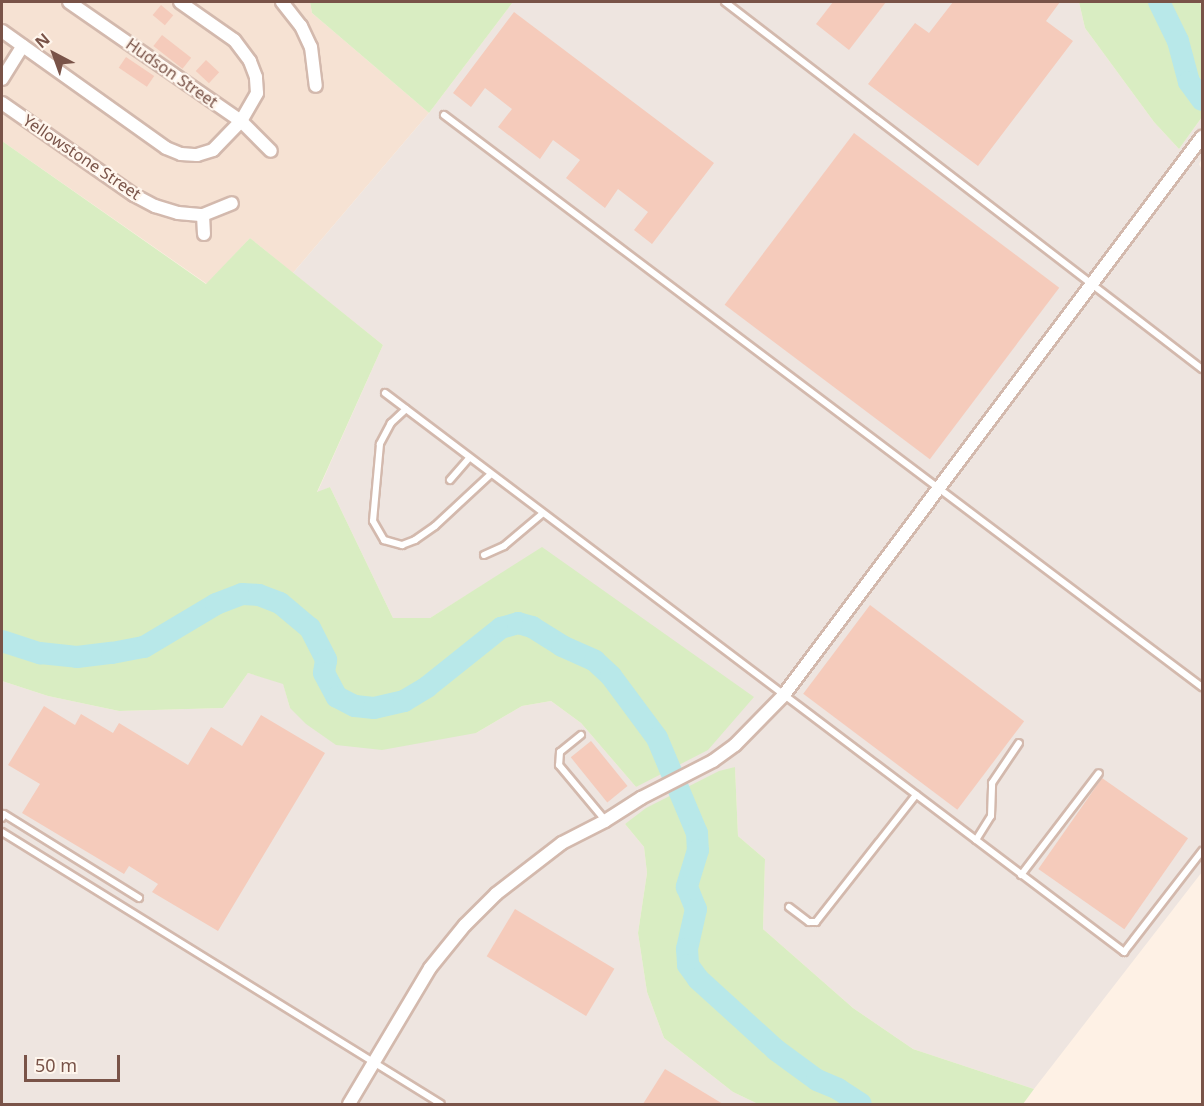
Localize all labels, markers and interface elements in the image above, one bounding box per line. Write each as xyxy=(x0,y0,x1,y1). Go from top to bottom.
north arrow xyxy=(24,24,84,84)
text: N xyxy=(30,28,54,53)
street label: Hudson Street xyxy=(122,34,222,112)
street label: Yellowstone Street xyxy=(19,110,145,204)
scale bar xyxy=(27,1043,123,1081)
text: 50 m xyxy=(35,1053,77,1077)

